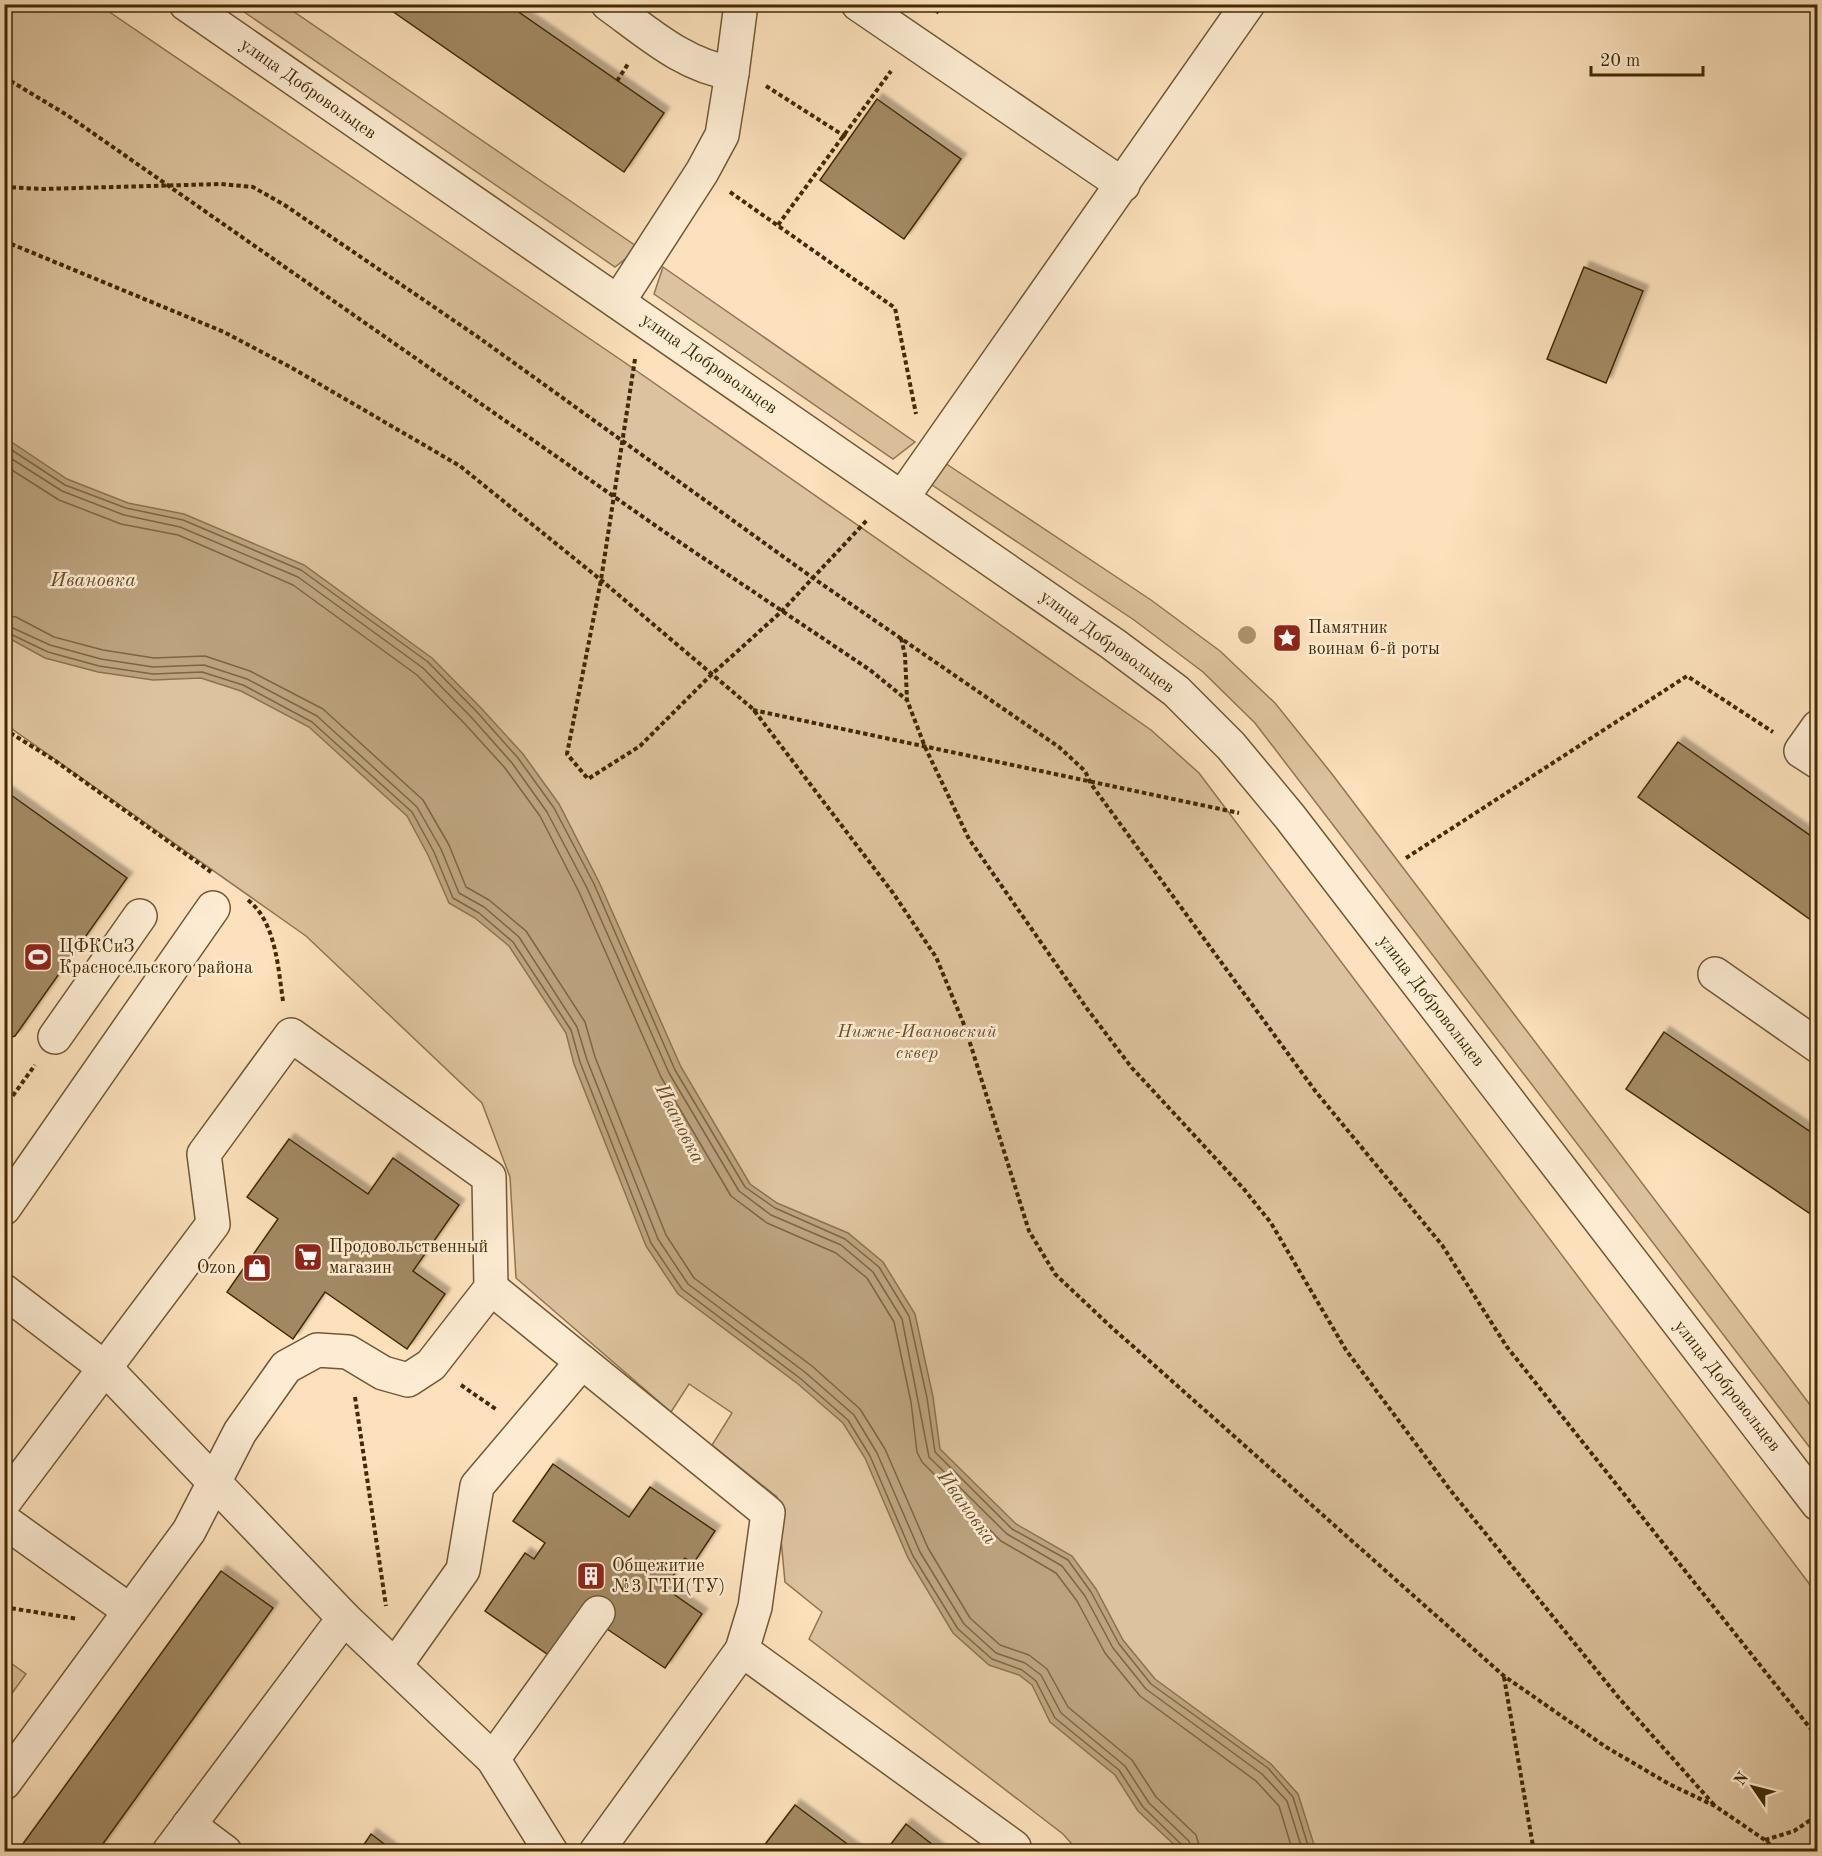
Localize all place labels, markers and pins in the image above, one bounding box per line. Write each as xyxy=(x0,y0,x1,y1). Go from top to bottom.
place label: Памятник воинам 6-й роты xyxy=(1308,619,1440,658)
place icon: Памятник воинам 6-й роты xyxy=(1271,622,1303,654)
place label: ЦФКСиЗ Красносельского района xyxy=(59,938,253,977)
sports icon: ЦФКСиЗ Красносельского района xyxy=(22,941,54,973)
place label: Продовольственный магазин xyxy=(329,1238,488,1277)
supermarket icon: Продовольственный магазин xyxy=(292,1241,324,1273)
shop icon: Ozon xyxy=(241,1252,273,1284)
place label: Ozon xyxy=(197,1259,236,1277)
place label: Общежитие №3 ГТИ(ТУ) xyxy=(612,1557,725,1596)
building icon: Общежитие №3 ГТИ(ТУ) xyxy=(575,1560,607,1592)

